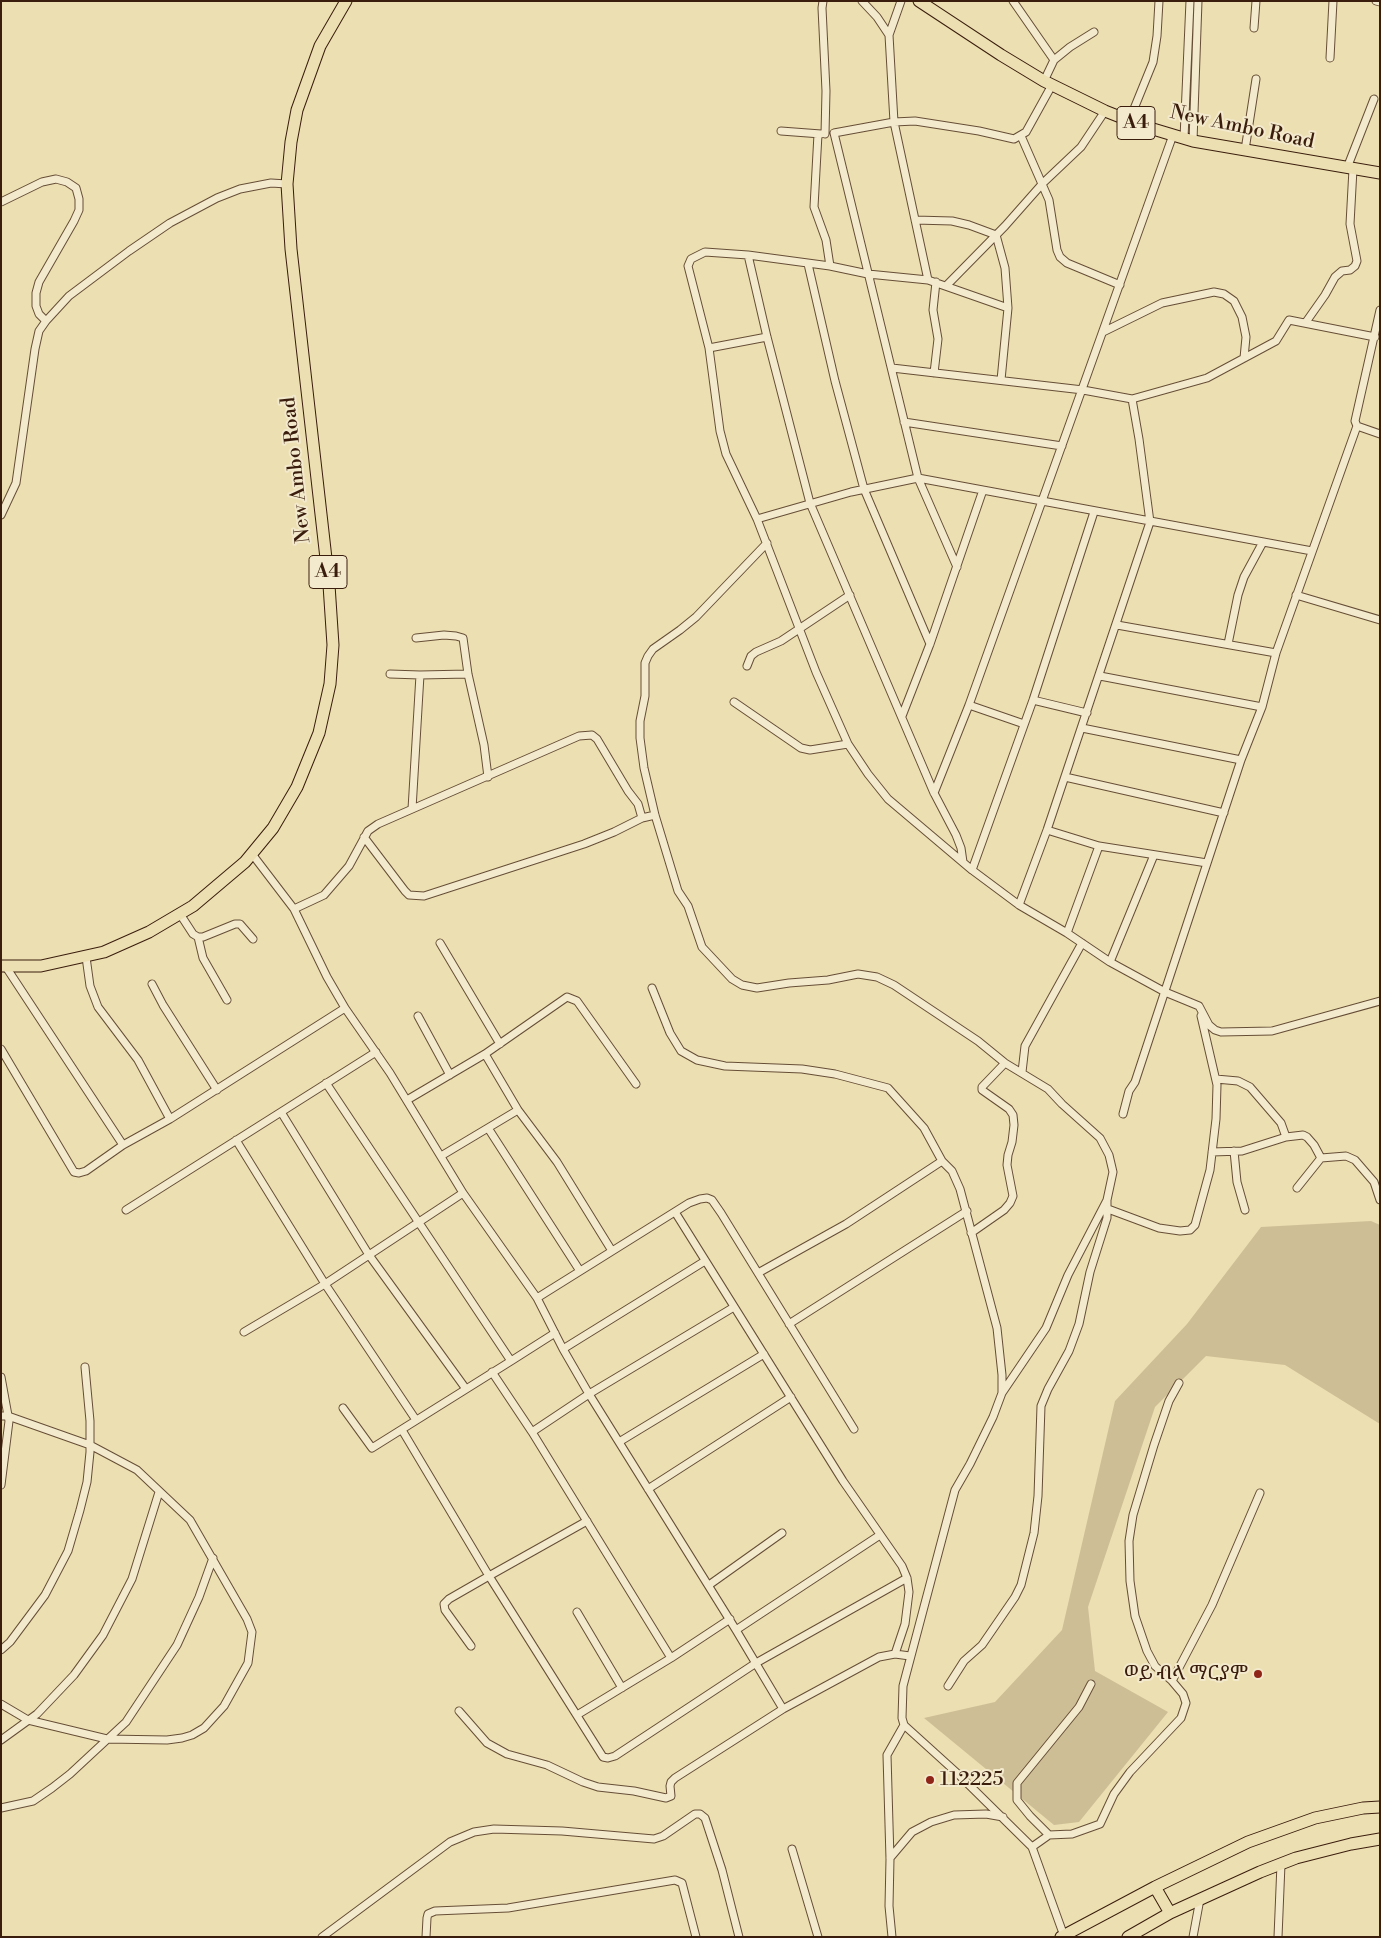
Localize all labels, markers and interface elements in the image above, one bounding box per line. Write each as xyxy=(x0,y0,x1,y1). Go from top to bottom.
street label: New Ambo Road xyxy=(1168,101,1316,155)
road number: A4 xyxy=(1117,106,1155,140)
street label: New Ambo Road xyxy=(277,396,317,544)
road number: A4 xyxy=(309,556,347,588)
place label: ወይ ብላ ማርያም xyxy=(1124,1662,1248,1686)
marker: ወይ ብላ ማርያም xyxy=(1252,1668,1264,1680)
place label: 112225 xyxy=(940,1768,1003,1792)
marker: 112225 xyxy=(924,1774,936,1786)

